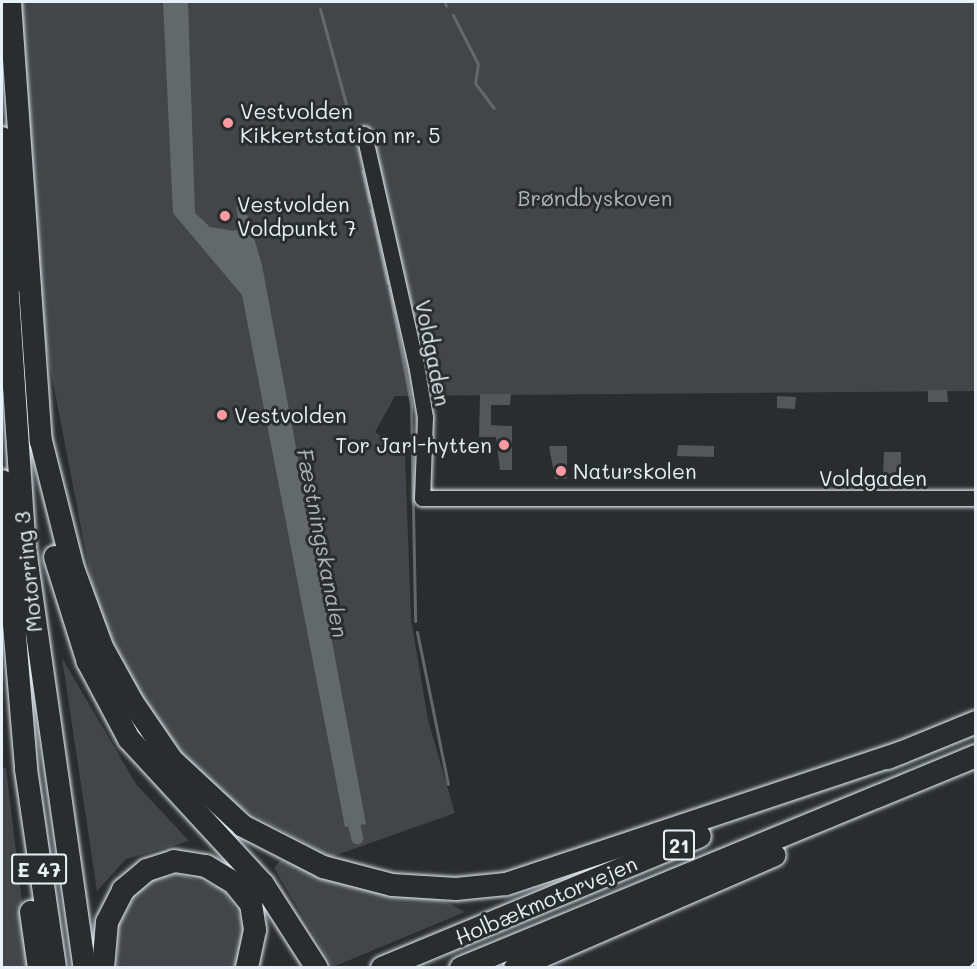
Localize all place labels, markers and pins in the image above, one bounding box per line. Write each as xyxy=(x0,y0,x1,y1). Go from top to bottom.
place label: Vestvolden Kikkertstation nr. 5 xyxy=(240,98,441,148)
marker: Vestvolden Kikkertstation nr. 5 xyxy=(221,116,235,130)
place label: Vestvolden Voldpunkt 7 xyxy=(237,191,356,241)
marker: Vestvolden Voldpunkt 7 xyxy=(218,209,232,223)
place label: Vestvolden xyxy=(234,402,347,428)
marker: Vestvolden xyxy=(215,408,229,422)
place label: Tor Jarl-hytten xyxy=(335,432,492,458)
marker: Tor Jarl-hytten xyxy=(497,438,511,452)
place label: Naturskolen xyxy=(573,458,697,484)
marker: Naturskolen xyxy=(554,464,568,478)

